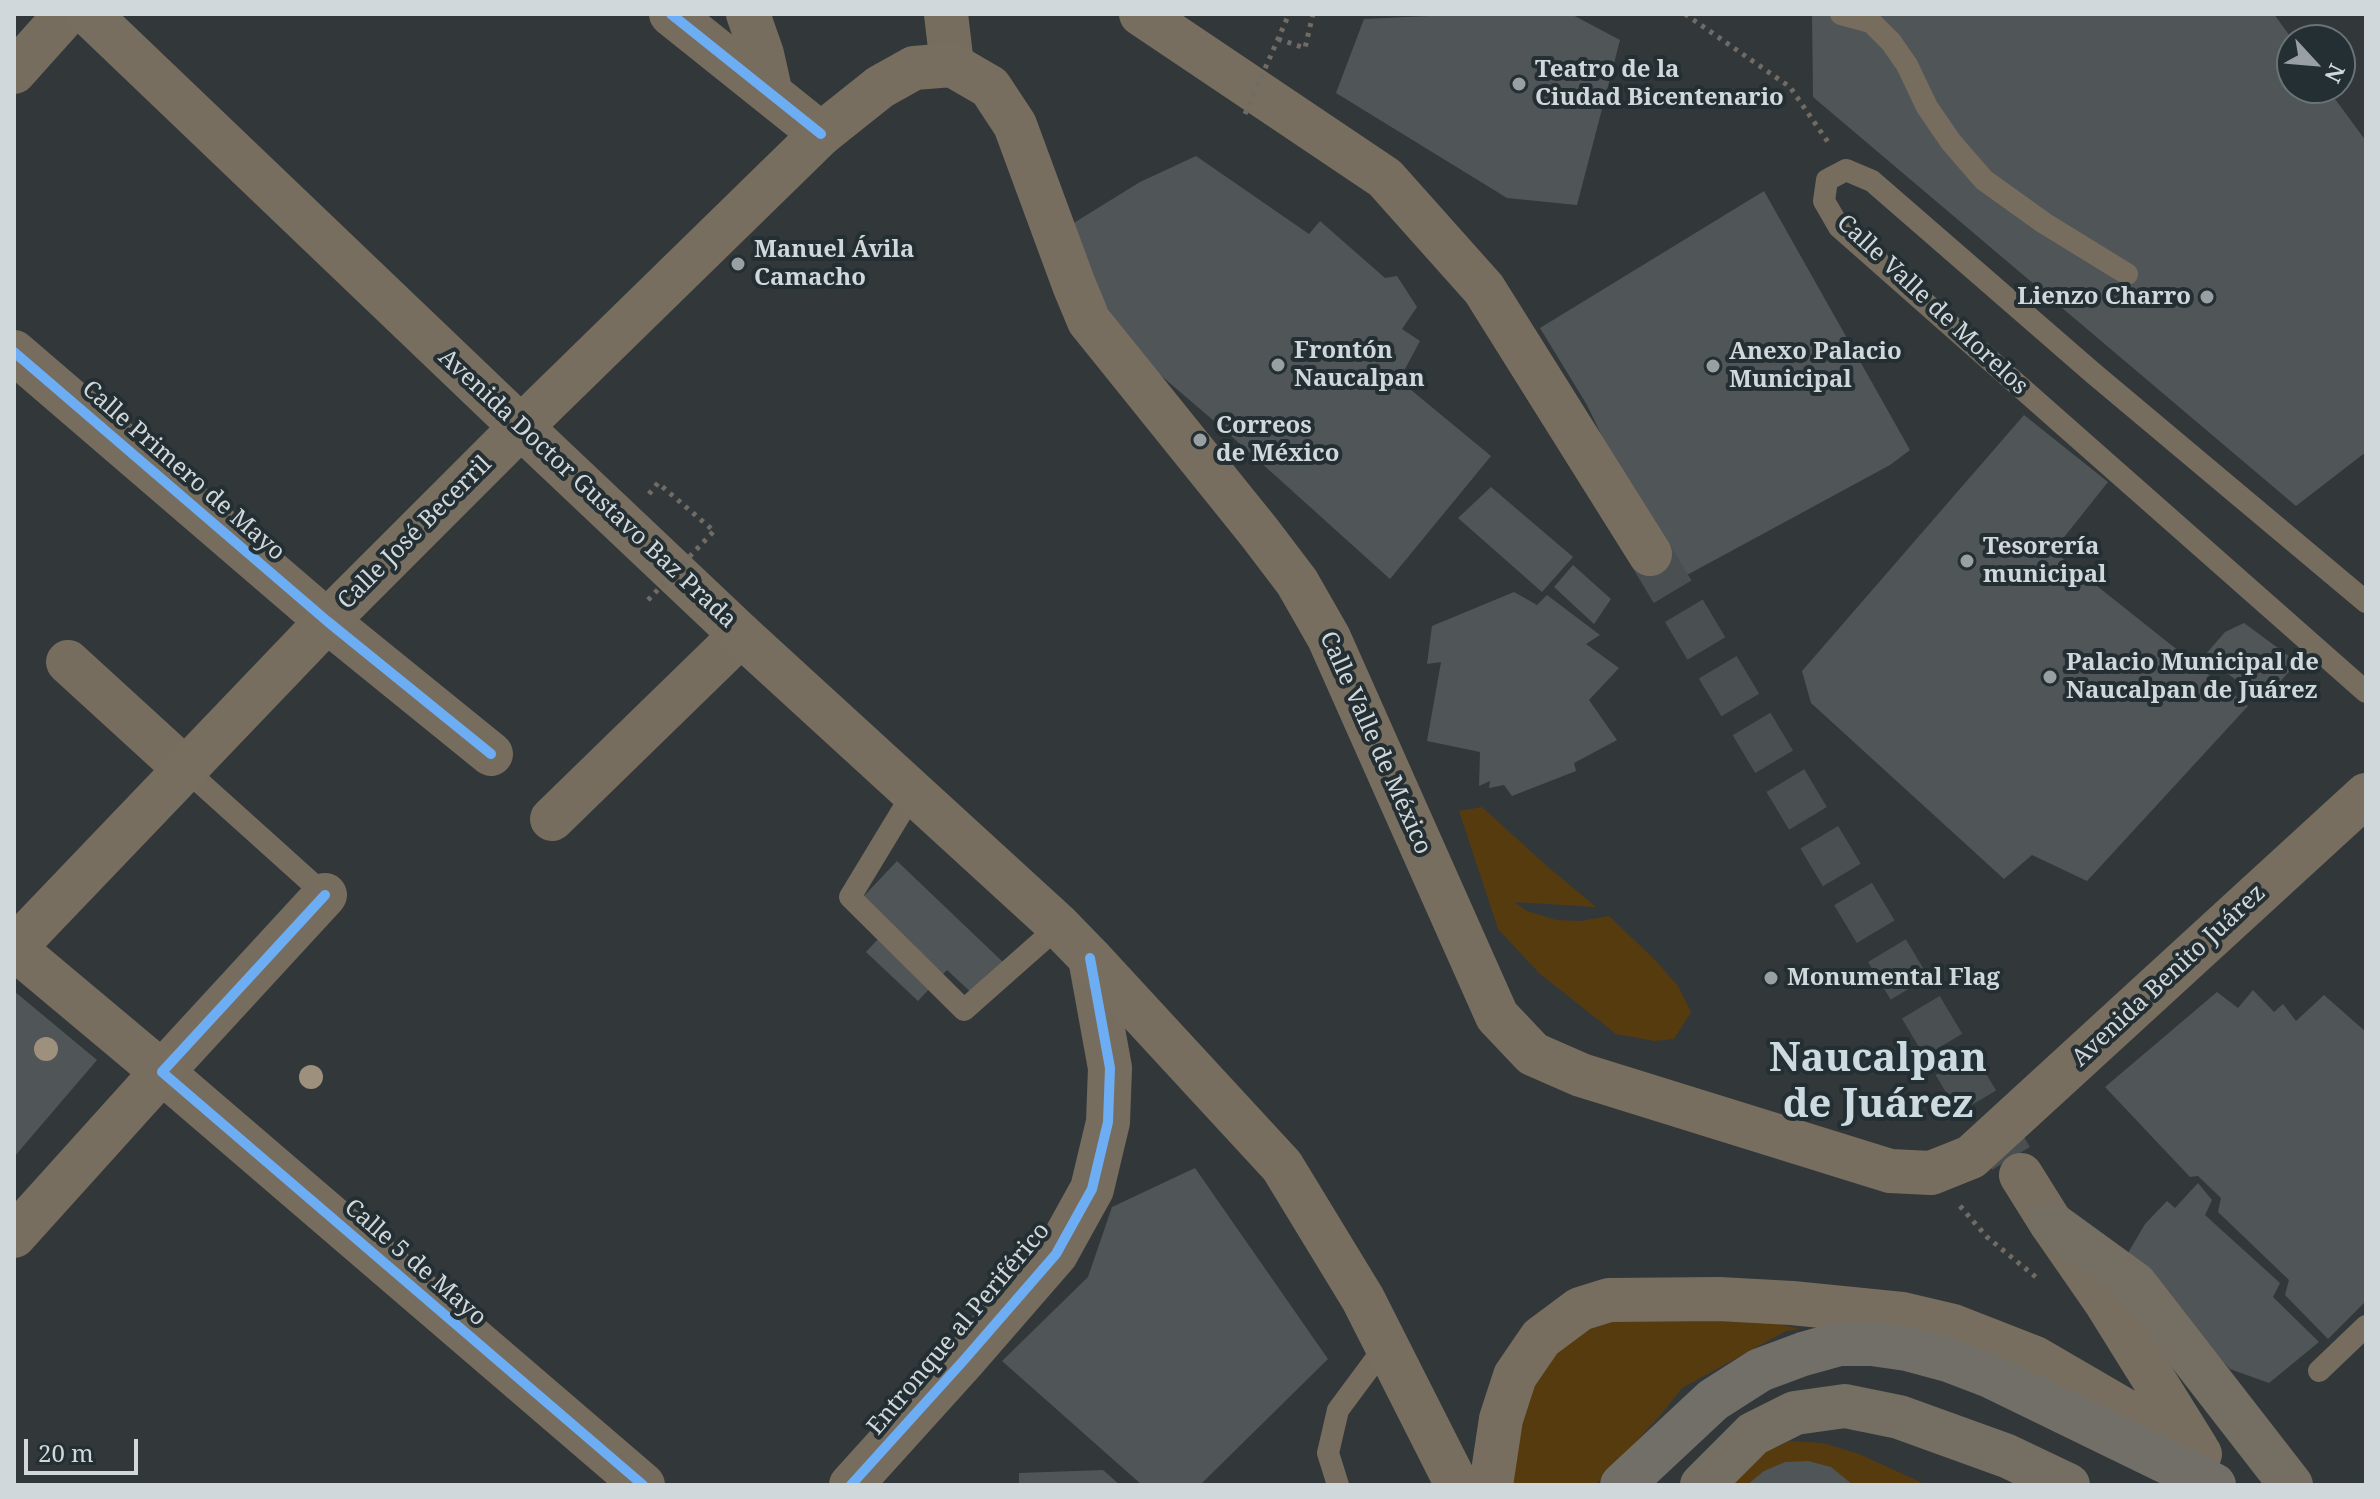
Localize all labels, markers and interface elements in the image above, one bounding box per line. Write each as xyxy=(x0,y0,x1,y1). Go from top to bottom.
north arrow xyxy=(2276,24,2356,104)
place label: Teatro de la Ciudad Bicentenario xyxy=(1535,56,1784,112)
text: N xyxy=(2318,59,2353,88)
marker: Teatro de la Ciudad Bicentenario xyxy=(1510,75,1528,93)
street label: Calle Valle de Morelos xyxy=(1830,209,2034,401)
place label: Manuel Ávila Camacho xyxy=(754,236,914,292)
marker: Manuel Ávila Camacho xyxy=(729,255,747,273)
place label: Lienzo Charro xyxy=(2017,283,2191,311)
marker: Lienzo Charro xyxy=(2198,288,2216,306)
place label: Frontón Naucalpan xyxy=(1294,337,1425,393)
place label: Anexo Palacio Municipal xyxy=(1729,338,1902,394)
street label: Avenida Doctor Gustavo Baz Prada xyxy=(432,343,742,635)
marker: Frontón Naucalpan xyxy=(1269,356,1287,374)
marker: Anexo Palacio Municipal xyxy=(1704,357,1722,375)
street label: Calle Primero de Mayo xyxy=(76,375,290,567)
place label: Correos de México xyxy=(1216,412,1339,468)
marker: Correos de México xyxy=(1191,431,1209,449)
street label: Calle José Becerril xyxy=(332,450,498,616)
place label: Tesorería municipal xyxy=(1983,533,2107,589)
marker: Tesorería municipal xyxy=(1958,552,1976,570)
street label: Calle Valle de México xyxy=(1313,627,1437,859)
place label: Palacio Municipal de Naucalpan de Juárez xyxy=(2066,649,2319,705)
marker: Palacio Municipal de Naucalpan de Juárez xyxy=(2041,668,2059,686)
street label: Avenida Benito Juárez xyxy=(2066,879,2272,1073)
place label: Monumental Flag xyxy=(1787,964,2000,992)
marker: Monumental Flag xyxy=(1762,969,1780,987)
district label: Naucalpan de Juárez xyxy=(1769,1036,1987,1130)
street label: Calle 5 de Mayo xyxy=(338,1194,492,1332)
street label: Entronque al Periférico xyxy=(862,1217,1056,1441)
scale bar xyxy=(28,1423,142,1473)
text: 20 m xyxy=(38,1436,94,1469)

